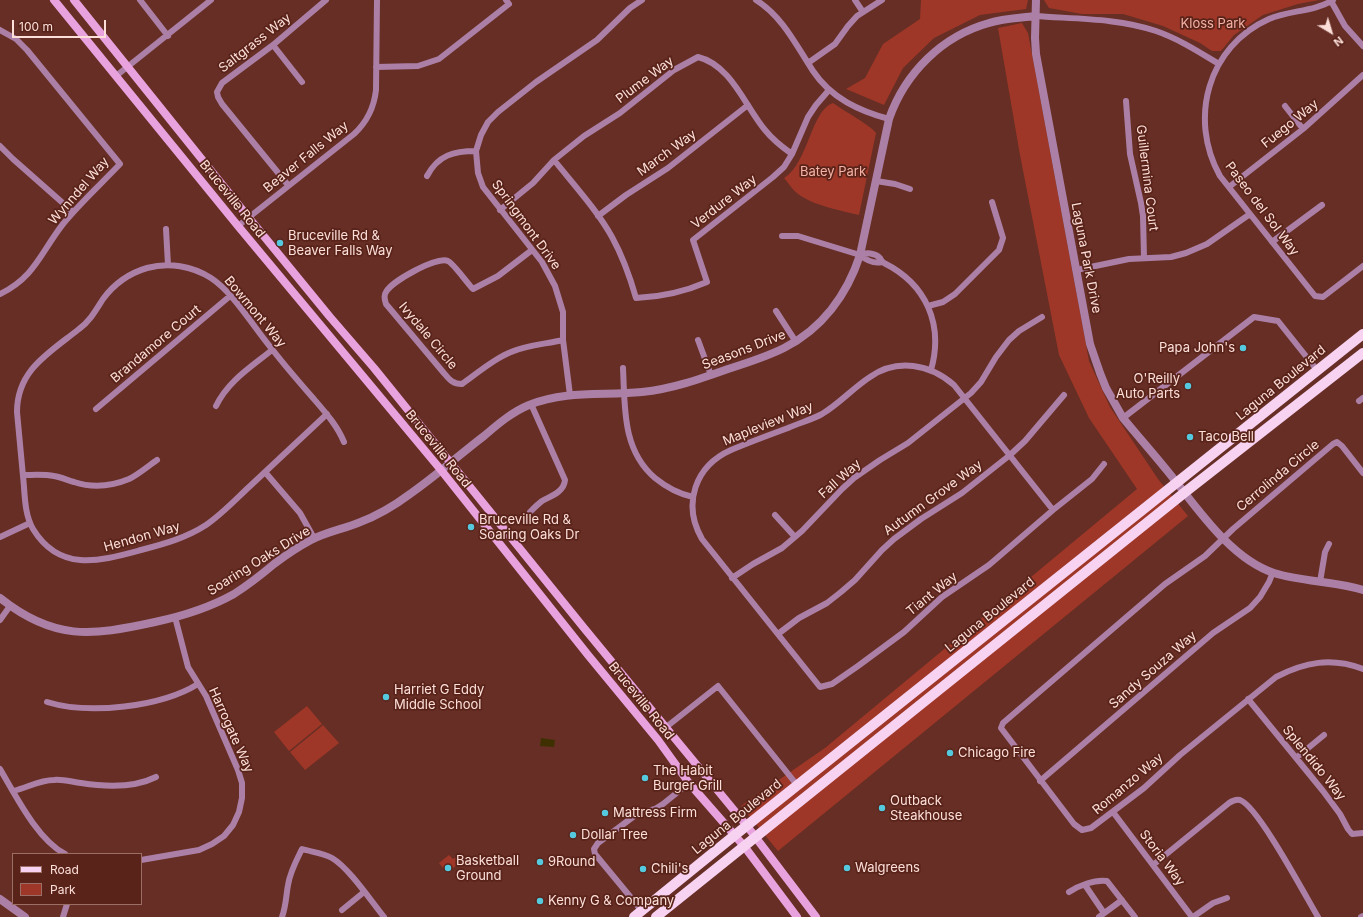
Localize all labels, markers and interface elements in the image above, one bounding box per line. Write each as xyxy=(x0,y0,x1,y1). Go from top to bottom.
street label: Saltgrass Way xyxy=(216,10,294,76)
scale bar xyxy=(14,12,108,38)
north arrow xyxy=(1311,12,1351,52)
park label: Kloss Park xyxy=(1181,16,1245,32)
text: 100 m xyxy=(19,19,53,34)
text: N xyxy=(1331,33,1346,50)
street label: Plume Way xyxy=(613,53,677,107)
street label: Fuego Way xyxy=(1258,96,1322,152)
street label: Beaver Falls Way xyxy=(260,118,352,196)
street label: Guillermina Court xyxy=(1133,124,1161,232)
street label: March Way xyxy=(634,126,700,180)
street label: Wynndel Way xyxy=(45,154,113,228)
street label: Bruceville Road xyxy=(196,157,268,241)
street label: Paseo del Sol Way xyxy=(1222,159,1302,259)
park label: Batey Park xyxy=(800,164,866,180)
street label: Verdure Way xyxy=(688,172,760,232)
street label: Springmont Drive xyxy=(488,177,564,273)
street label: Laguna Park Drive xyxy=(1068,201,1104,315)
place label: Bruceville Rd & Beaver Falls Way xyxy=(288,228,393,259)
marker: Bruceville Rd & Beaver Falls Way xyxy=(275,238,285,248)
street label: Bowmont Way xyxy=(221,273,289,351)
street label: Ivydale Circle xyxy=(395,299,461,373)
street label: Brandamore Court xyxy=(108,302,204,386)
street label: Seasons Drive xyxy=(700,327,788,373)
place label: Papa John's xyxy=(1159,340,1235,356)
street label: Laguna Boulevard xyxy=(1233,342,1329,424)
marker: Papa John's xyxy=(1238,343,1248,353)
place label: O'Reilly Auto Parts xyxy=(1116,371,1180,402)
marker: O'Reilly Auto Parts xyxy=(1183,381,1193,391)
street label: Mapleview Way xyxy=(721,399,815,449)
street label: Bruceville Road xyxy=(402,407,474,491)
place label: Taco Bell xyxy=(1198,429,1254,445)
marker: Taco Bell xyxy=(1185,432,1195,442)
street label: Cerrolinda Circle xyxy=(1234,437,1322,515)
street label: Fall Way xyxy=(816,456,864,502)
street label: Autumn Grove Way xyxy=(881,457,985,539)
place label: Bruceville Rd & Soaring Oaks Dr xyxy=(479,512,579,543)
street label: Hendon Way xyxy=(102,519,182,555)
marker: Bruceville Rd & Soaring Oaks Dr xyxy=(466,522,476,532)
street label: Soaring Oaks Drive xyxy=(205,523,313,599)
street label: Tiant Way xyxy=(903,569,961,619)
street label: Laguna Boulevard xyxy=(942,574,1038,656)
street label: Sandy Souza Way xyxy=(1106,628,1200,712)
street label: Bruceville Road xyxy=(605,659,677,743)
place label: Harriet G Eddy Middle School xyxy=(394,682,484,713)
street label: Harrogate Way xyxy=(205,685,257,775)
marker: Harriet G Eddy Middle School xyxy=(381,692,391,702)
street label: Splendido Way xyxy=(1279,722,1349,804)
place label: Chicago Fire xyxy=(958,745,1036,761)
marker: Chicago Fire xyxy=(945,748,955,758)
street label: Romanzo Way xyxy=(1090,750,1166,818)
place label: The Habit Burger Grill xyxy=(653,763,722,794)
marker: The Habit Burger Grill xyxy=(640,773,650,783)
street label: Laguna Boulevard xyxy=(689,776,785,858)
place label: Outback Steakhouse xyxy=(890,793,962,824)
marker: Outback Steakhouse xyxy=(877,803,887,813)
place label: Mattress Firm xyxy=(613,805,697,821)
marker: Mattress Firm xyxy=(600,808,610,818)
place label: Dollar Tree xyxy=(581,827,648,843)
street label: Storia Way xyxy=(1136,827,1188,889)
marker: Dollar Tree xyxy=(568,830,578,840)
legend xyxy=(12,853,142,905)
place label: Basketball Ground xyxy=(456,853,519,884)
place label: 9Round xyxy=(548,854,595,870)
marker: 9Round xyxy=(535,857,545,867)
place label: Walgreens xyxy=(855,860,920,876)
place label: Chili's xyxy=(651,861,688,877)
text: Road xyxy=(50,862,79,877)
marker: Basketball Ground xyxy=(443,863,453,873)
marker: Walgreens xyxy=(842,863,852,873)
marker: Chili's xyxy=(638,864,648,874)
text: Park xyxy=(50,882,76,897)
place label: Kenny G & Company xyxy=(548,893,674,909)
marker: Kenny G & Company xyxy=(535,896,545,906)

